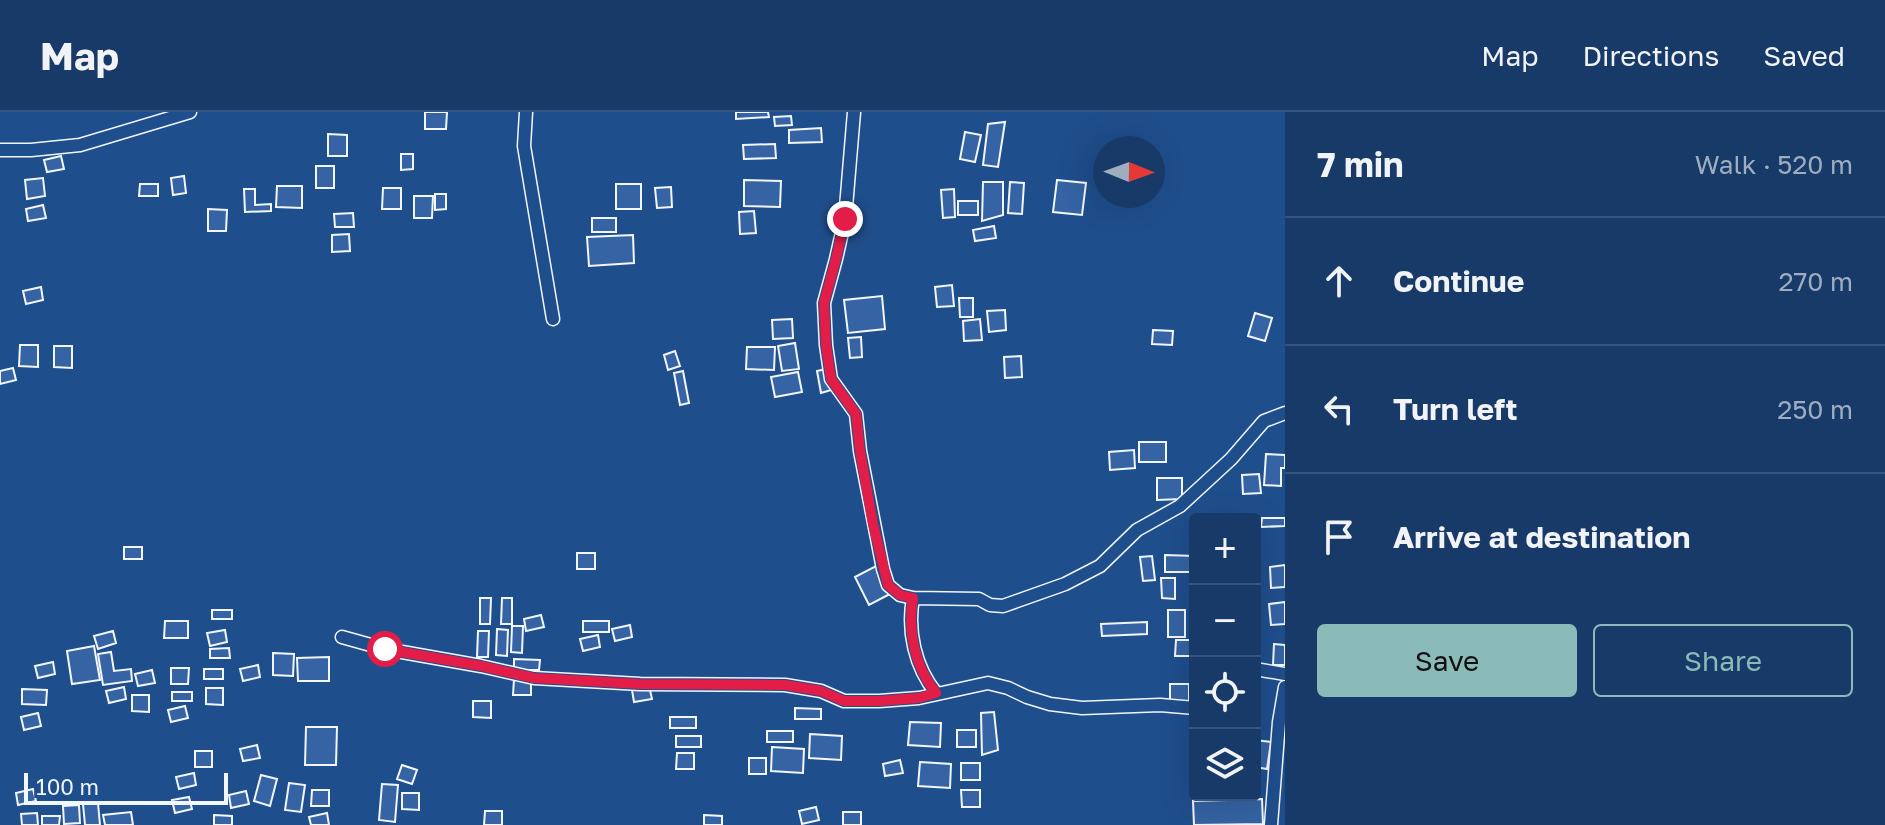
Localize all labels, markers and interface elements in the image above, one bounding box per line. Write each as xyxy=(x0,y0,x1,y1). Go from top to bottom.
text: Map xyxy=(40,33,119,78)
text: Map xyxy=(1481,39,1538,72)
text: Directions xyxy=(1582,39,1719,72)
text: Saved xyxy=(1763,39,1845,72)
north arrow xyxy=(1093,136,1165,208)
text: 7 min xyxy=(1317,144,1404,184)
text: Walk · 520 m xyxy=(1695,149,1853,180)
route end xyxy=(827,201,863,237)
icon: ahead xyxy=(1317,259,1361,303)
text: Continue xyxy=(1393,263,1524,299)
text: 270 m xyxy=(1779,266,1853,297)
icon: left xyxy=(1317,387,1361,431)
text: Turn left xyxy=(1393,391,1518,427)
text: 250 m xyxy=(1777,394,1853,425)
map controls xyxy=(1189,513,1261,801)
button: + xyxy=(1189,513,1261,585)
icon: arrive xyxy=(1317,515,1361,559)
text: Arrive at destination xyxy=(1393,519,1690,555)
button: − xyxy=(1189,585,1261,657)
button: Save xyxy=(1317,624,1577,697)
button: Share xyxy=(1593,624,1853,697)
route start xyxy=(367,631,403,667)
button: locate xyxy=(1189,657,1261,729)
button: layers xyxy=(1189,729,1261,801)
scale bar xyxy=(24,769,228,805)
text: 100 m xyxy=(36,773,99,800)

